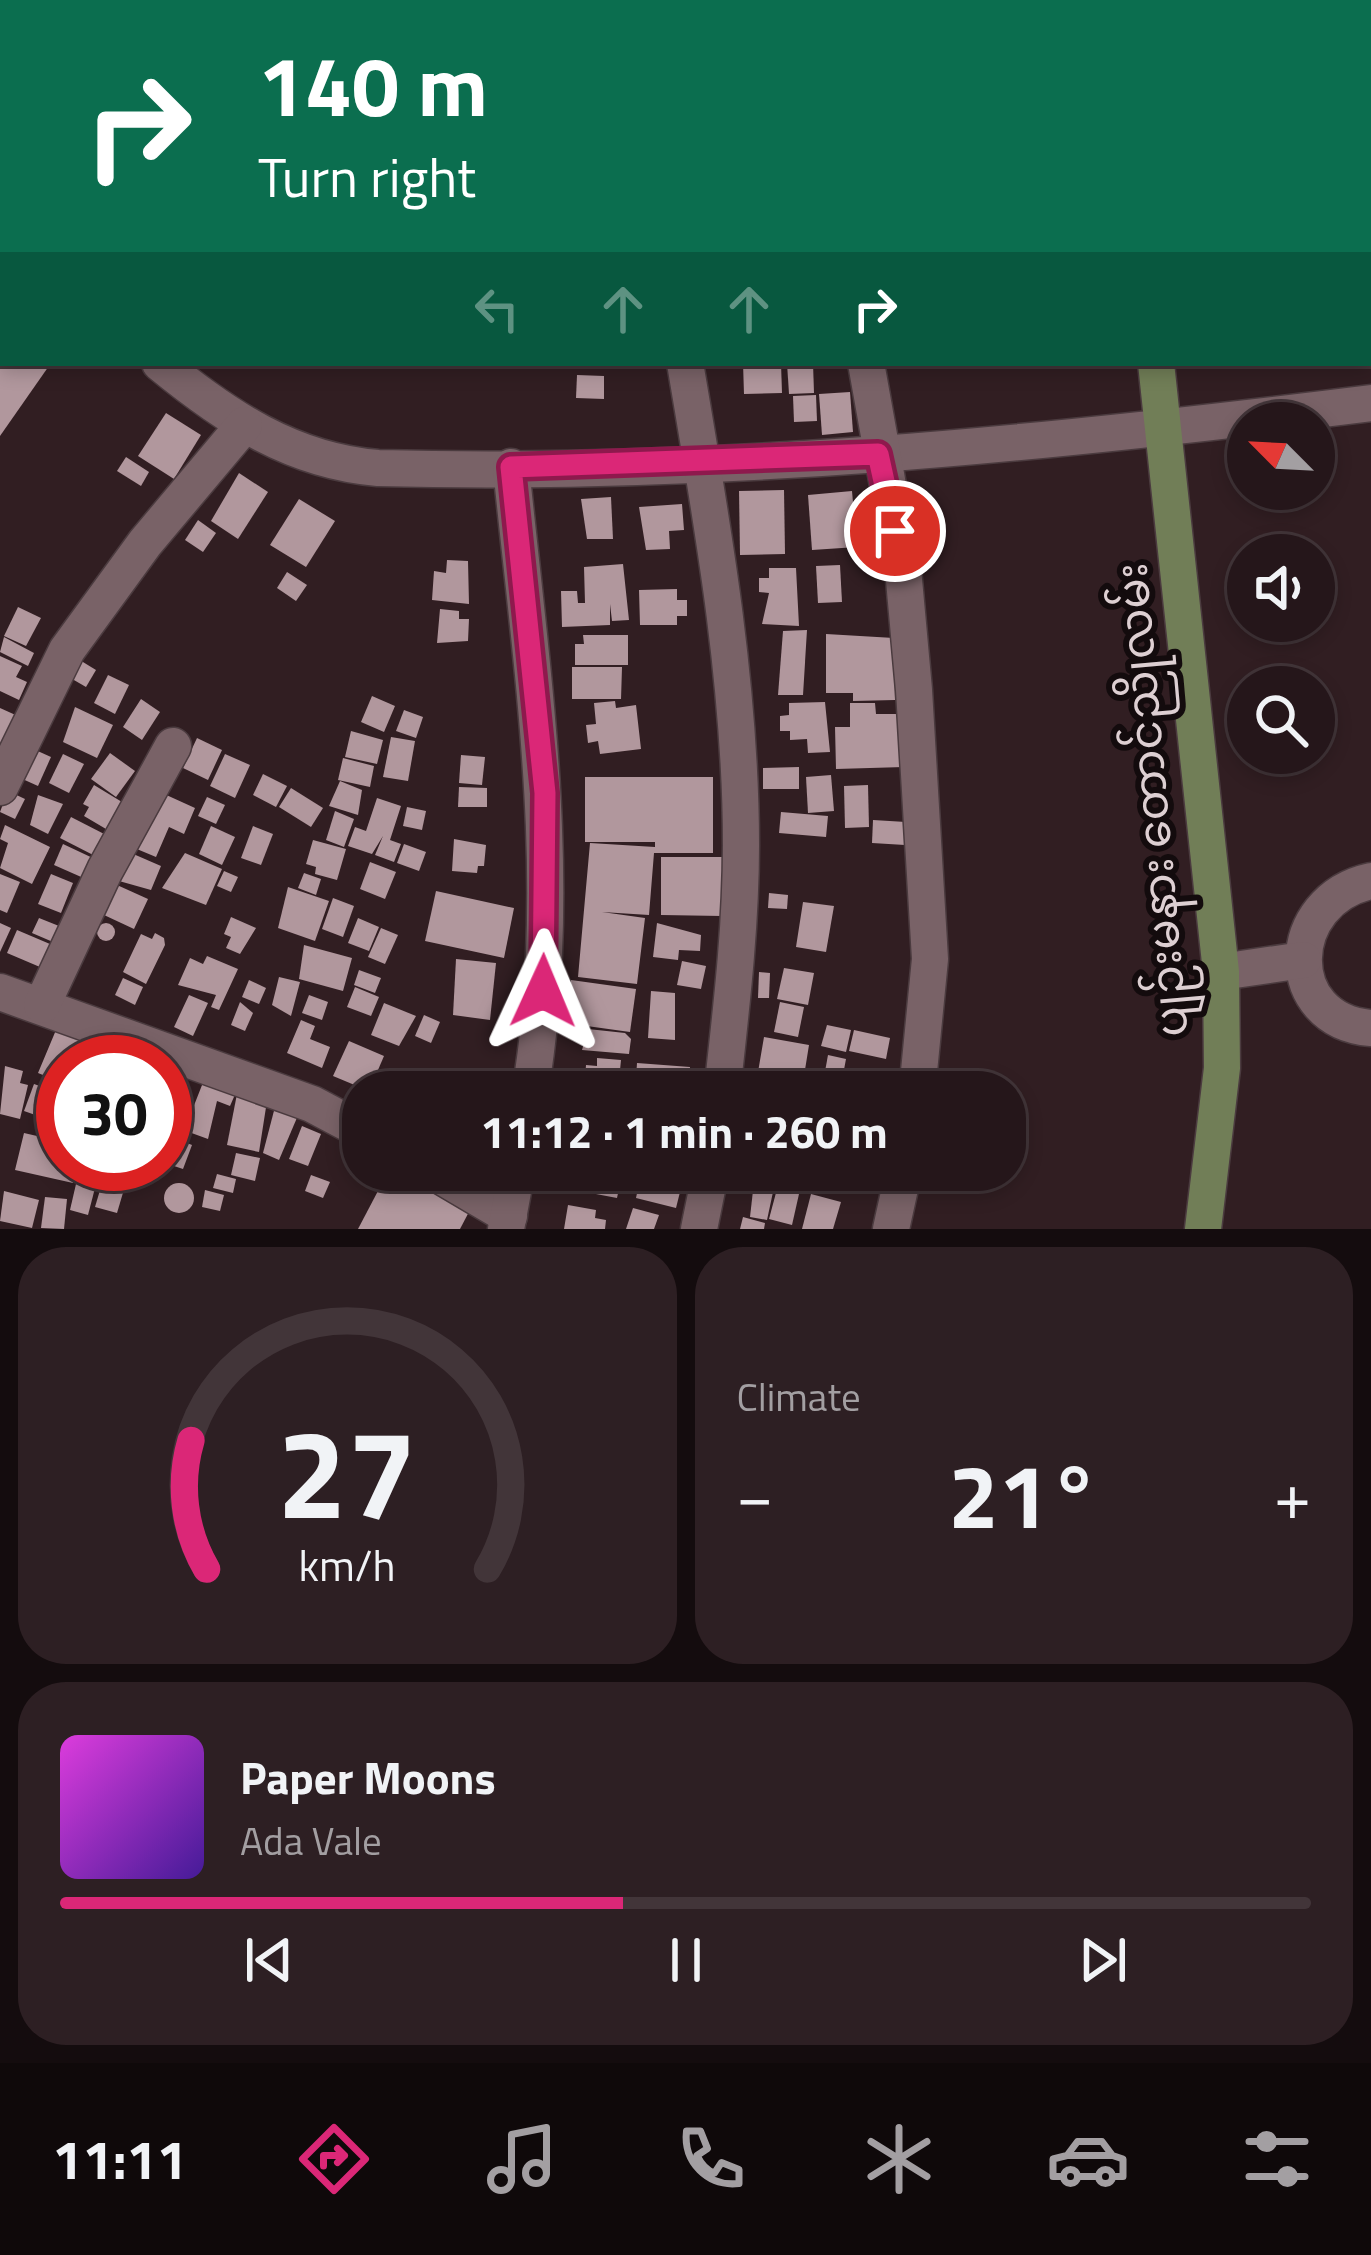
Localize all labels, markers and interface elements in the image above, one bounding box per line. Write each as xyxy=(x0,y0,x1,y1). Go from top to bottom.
text: 140 m xyxy=(258,21,488,149)
icon: right xyxy=(60,48,216,204)
text: Turn right xyxy=(258,136,476,218)
icon: left xyxy=(464,276,530,342)
icon: ahead xyxy=(590,276,656,342)
icon: ahead xyxy=(716,276,782,342)
icon: right xyxy=(842,276,908,342)
north arrow xyxy=(1227,402,1335,510)
map controls xyxy=(1227,402,1335,774)
pin xyxy=(844,480,946,582)
icon: arrive xyxy=(862,498,928,564)
button: sound xyxy=(1227,534,1335,642)
street label: ပျဉ်းမနား တောင်ညိုလမ်း xyxy=(1095,560,1209,1040)
button: search xyxy=(1227,666,1335,774)
position arrow xyxy=(480,928,606,1054)
speed limit sign: 30 xyxy=(36,1035,192,1191)
text: 11:12 · 1 min · 260 m xyxy=(480,1097,888,1165)
text: Climate xyxy=(737,1367,861,1426)
text: 27 xyxy=(277,1377,417,1566)
text: 21° xyxy=(948,1426,1099,1563)
text: − xyxy=(737,1444,773,1545)
text: + xyxy=(1274,1444,1311,1545)
text: km/h xyxy=(299,1531,396,1597)
text: Paper Moons xyxy=(240,1743,496,1811)
text: Ada Vale xyxy=(240,1811,382,1870)
icon: previous xyxy=(236,1927,302,1993)
icon: pause xyxy=(653,1927,719,1993)
icon: next xyxy=(1070,1927,1136,1993)
icon: directions xyxy=(292,2117,376,2201)
icon: music xyxy=(480,2117,564,2201)
icon: phone xyxy=(669,2117,753,2201)
icon: climate xyxy=(857,2117,941,2201)
icon: car xyxy=(1046,2117,1130,2201)
icon: filters xyxy=(1235,2117,1319,2201)
text: 11:11 xyxy=(52,2118,187,2200)

